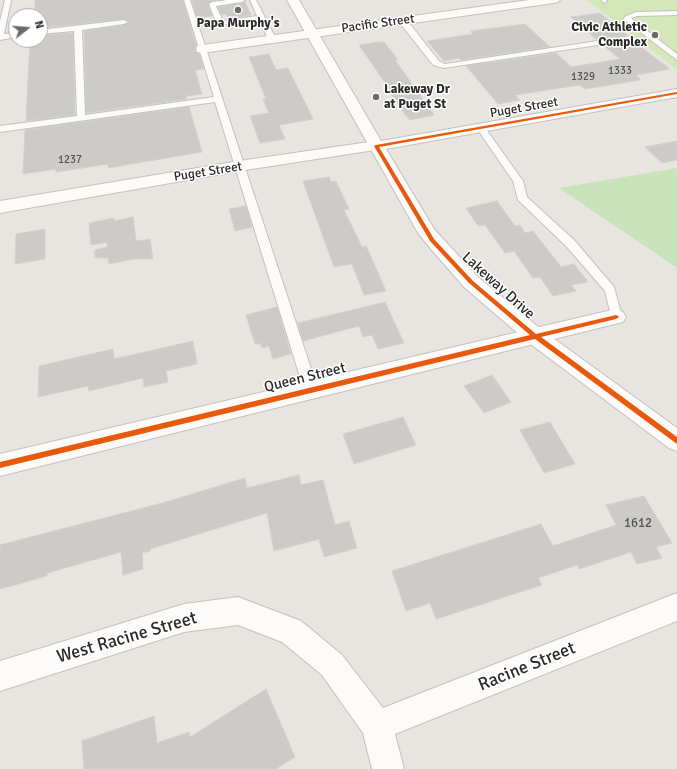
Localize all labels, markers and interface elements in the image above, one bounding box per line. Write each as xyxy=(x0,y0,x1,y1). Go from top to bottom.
marker: Papa Murphy's xyxy=(233,5,243,15)
north arrow xyxy=(8,8,48,48)
street label: Pacific Street xyxy=(340,11,416,37)
place label: Papa Murphy's xyxy=(197,16,279,32)
text: N xyxy=(32,19,46,30)
place label: Civic Athletic Complex xyxy=(571,20,647,51)
marker: Civic Athletic Complex xyxy=(650,30,660,40)
house number: 1333 xyxy=(608,64,632,78)
house number: 1329 xyxy=(571,70,595,84)
place label: Lakeway Dr at Puget St xyxy=(384,82,450,113)
marker: Lakeway Dr at Puget St xyxy=(371,92,381,102)
street label: Puget Street xyxy=(489,94,559,122)
house number: 1237 xyxy=(58,153,82,167)
street label: Puget Street xyxy=(173,159,243,185)
street label: Lakeway Drive xyxy=(458,249,538,323)
street label: Queen Street xyxy=(262,359,348,397)
house number: 1612 xyxy=(624,516,652,532)
street label: West Racine Street xyxy=(54,608,200,668)
street label: Racine Street xyxy=(475,638,579,696)

